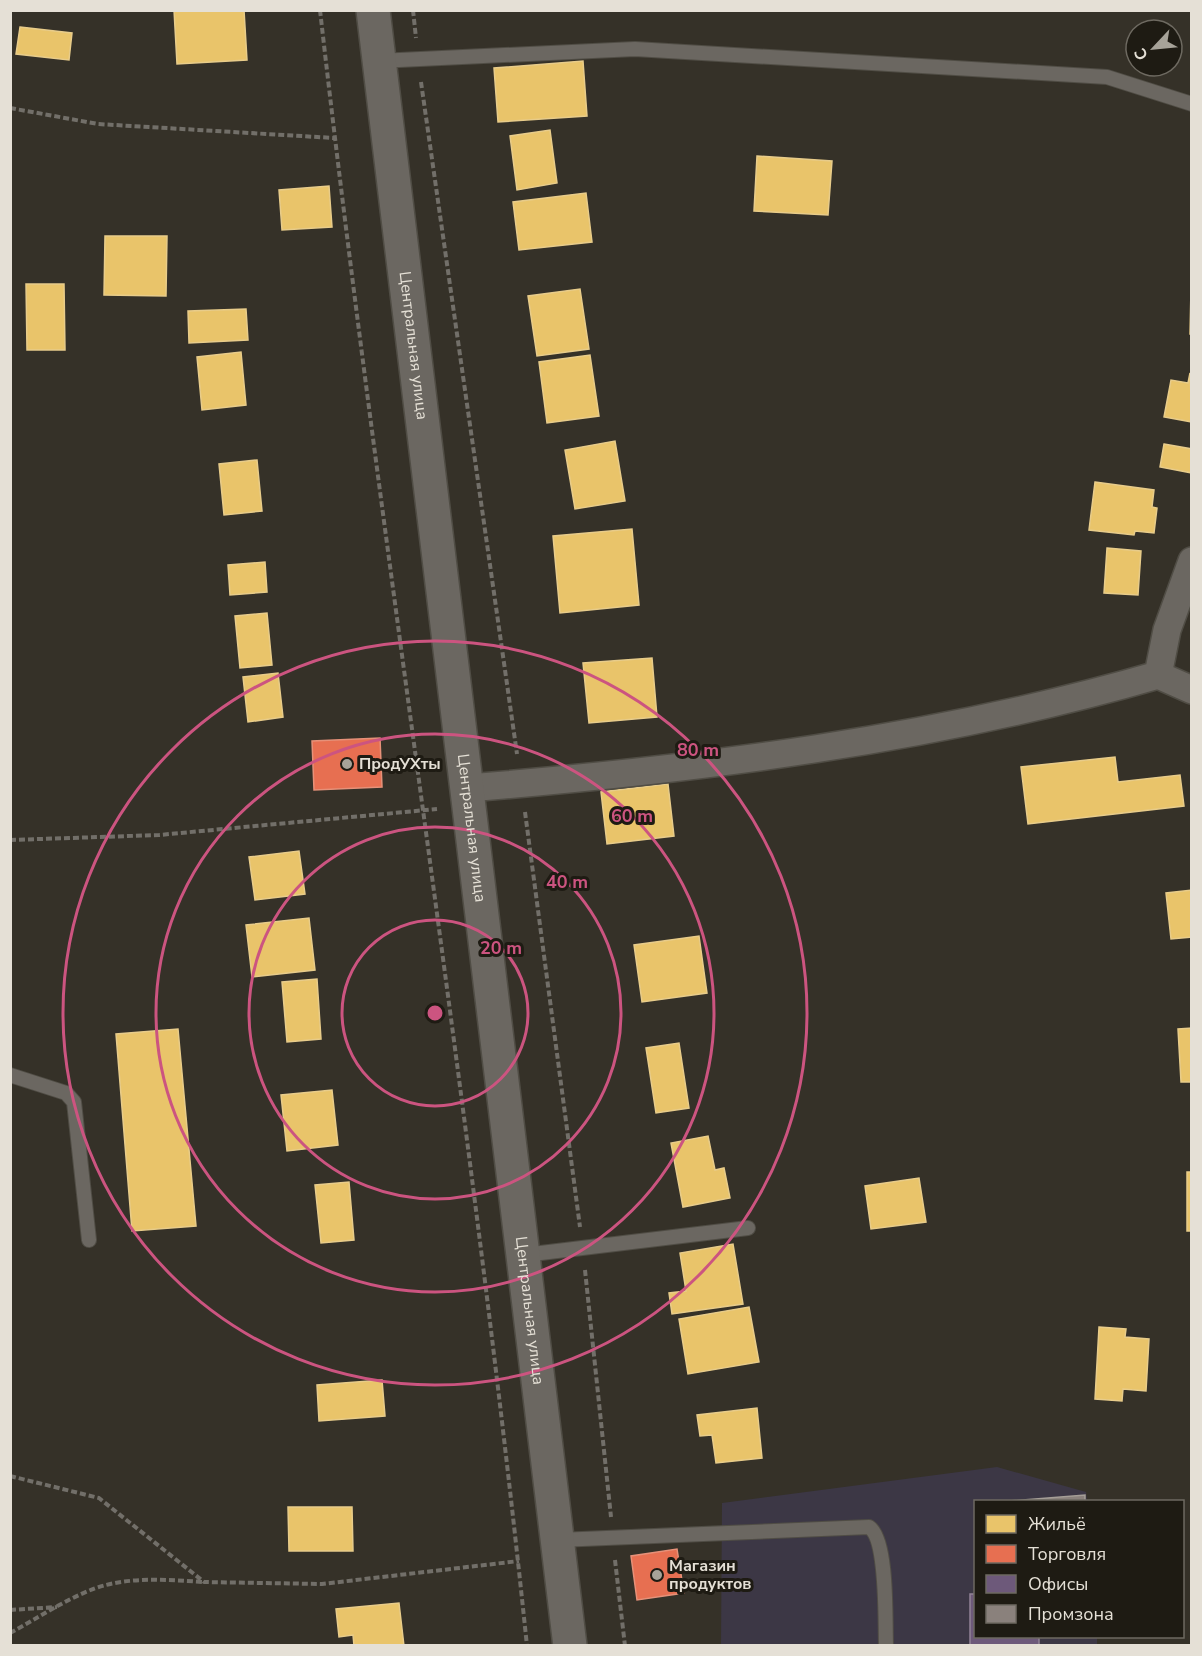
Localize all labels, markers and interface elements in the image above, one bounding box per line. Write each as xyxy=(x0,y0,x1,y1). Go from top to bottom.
north arrow xyxy=(1124,18,1184,78)
text: С xyxy=(1129,44,1154,64)
street label: Центральная улица xyxy=(394,270,433,421)
text: 80 m xyxy=(677,738,719,762)
place label: ПродУХты xyxy=(359,753,441,775)
street label: Центральная улица xyxy=(452,753,491,903)
marker: ПродУХты xyxy=(340,757,354,771)
text: 60 m xyxy=(611,804,653,828)
text: 40 m xyxy=(546,870,588,894)
text: 20 m xyxy=(480,936,522,960)
centre of rings xyxy=(425,1003,445,1023)
street label: Центральная улица xyxy=(510,1235,549,1386)
legend xyxy=(974,1500,1184,1638)
text: Жильё xyxy=(1028,1512,1086,1536)
text: Торговля xyxy=(1028,1542,1106,1566)
place label: Магазин продуктов xyxy=(669,1555,751,1595)
marker: Магазин продуктов xyxy=(650,1568,664,1582)
text: Офисы xyxy=(1028,1572,1088,1596)
text: Промзона xyxy=(1028,1602,1114,1626)

